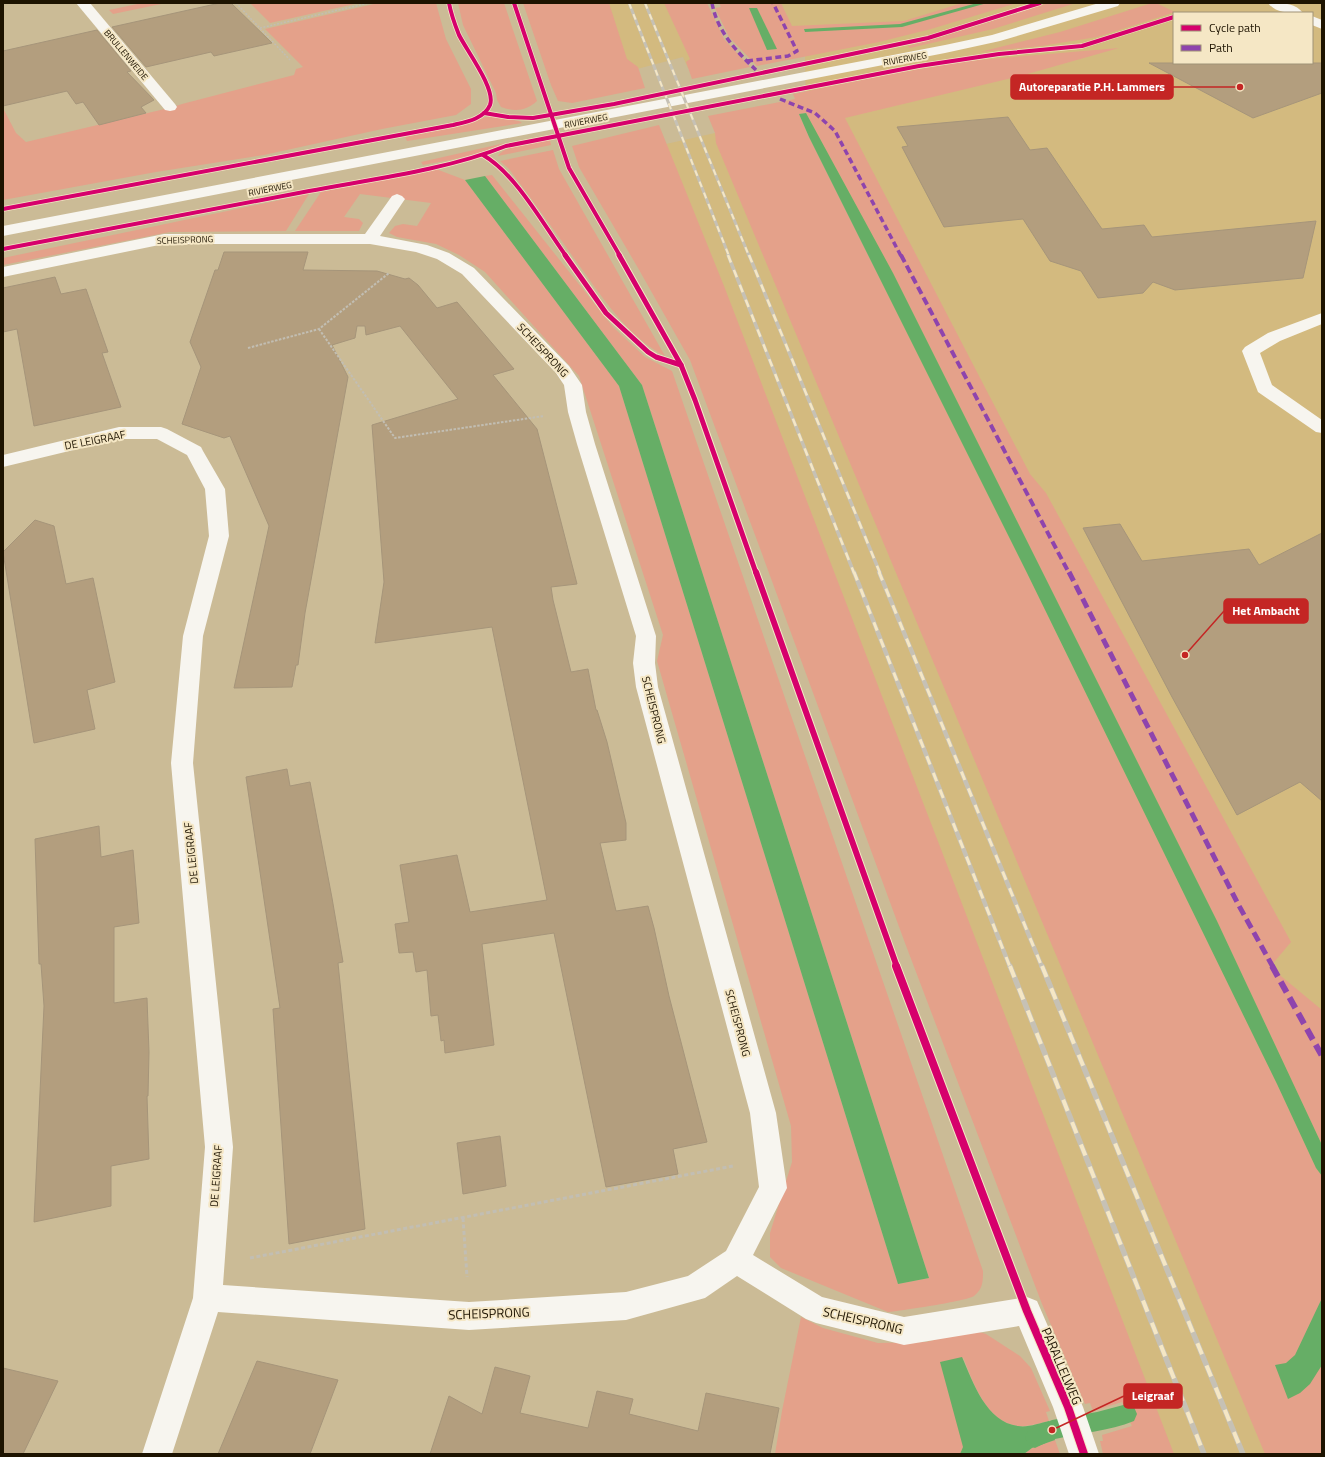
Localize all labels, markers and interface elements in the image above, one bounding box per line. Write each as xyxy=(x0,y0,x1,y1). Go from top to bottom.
legend xyxy=(1173,12,1313,64)
text: Cycle path xyxy=(1209,18,1261,37)
street label: BRULLENWEIDE xyxy=(101,27,151,83)
text: Path xyxy=(1209,38,1233,57)
street label: RIVIERWEG xyxy=(882,48,928,69)
callout: Autoreparatie P.H. Lammers xyxy=(1011,75,1173,99)
text: Autoreparatie P.H. Lammers xyxy=(1019,77,1165,96)
street label: RIVIERWEG xyxy=(563,110,609,131)
street label: RIVIERWEG xyxy=(247,178,293,199)
street label: SCHEISPRONG xyxy=(157,232,213,247)
street label: SCHEISPRONG xyxy=(514,319,572,381)
street label: DE LEIGRAAF xyxy=(63,426,127,454)
callout: Het Ambacht xyxy=(1224,599,1308,623)
text: Het Ambacht xyxy=(1232,601,1300,620)
street label: SCHEISPRONG xyxy=(638,675,670,746)
street label: DE LEIGRAAF xyxy=(180,821,202,885)
street label: SCHEISPRONG xyxy=(721,988,755,1059)
street label: DE LEIGRAAF xyxy=(206,1144,226,1207)
street label: SCHEISPRONG xyxy=(821,1301,905,1339)
street label: SCHEISPRONG xyxy=(448,1302,530,1324)
street label: PARALLELWEG xyxy=(1037,1324,1087,1408)
callout: Leigraaf xyxy=(1124,1384,1182,1408)
text: Leigraaf xyxy=(1132,1386,1175,1405)

